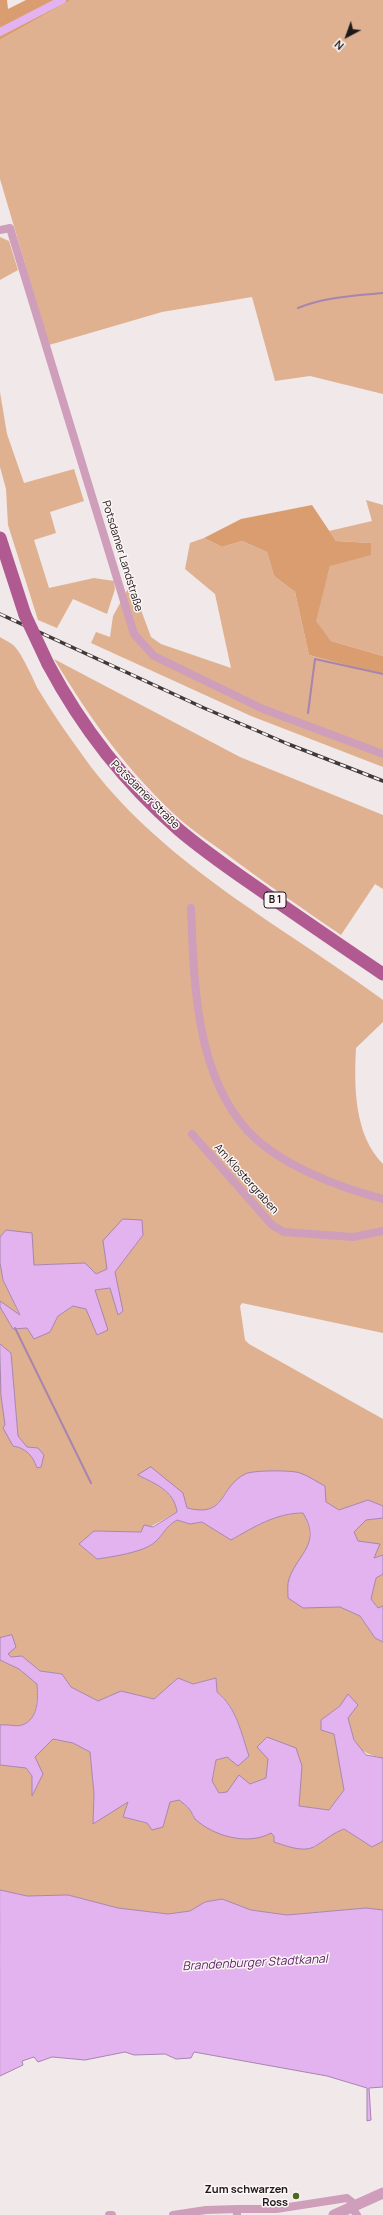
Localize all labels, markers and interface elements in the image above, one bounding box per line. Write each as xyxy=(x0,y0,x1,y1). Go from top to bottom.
north arrow xyxy=(327,16,367,56)
text: N xyxy=(331,37,347,54)
street label: Potsdamer Landstraße xyxy=(99,499,145,613)
street label: Potsdamer Straße xyxy=(108,758,182,832)
road number: B 1 xyxy=(264,892,286,908)
street label: Am Klostergraben xyxy=(211,1141,281,1217)
water label: Brandenburger Stadtkanal xyxy=(182,1952,328,1974)
place label: Zum schwarzen Ross xyxy=(205,2183,288,2209)
marker: Zum schwarzen Ross xyxy=(291,2191,301,2201)

